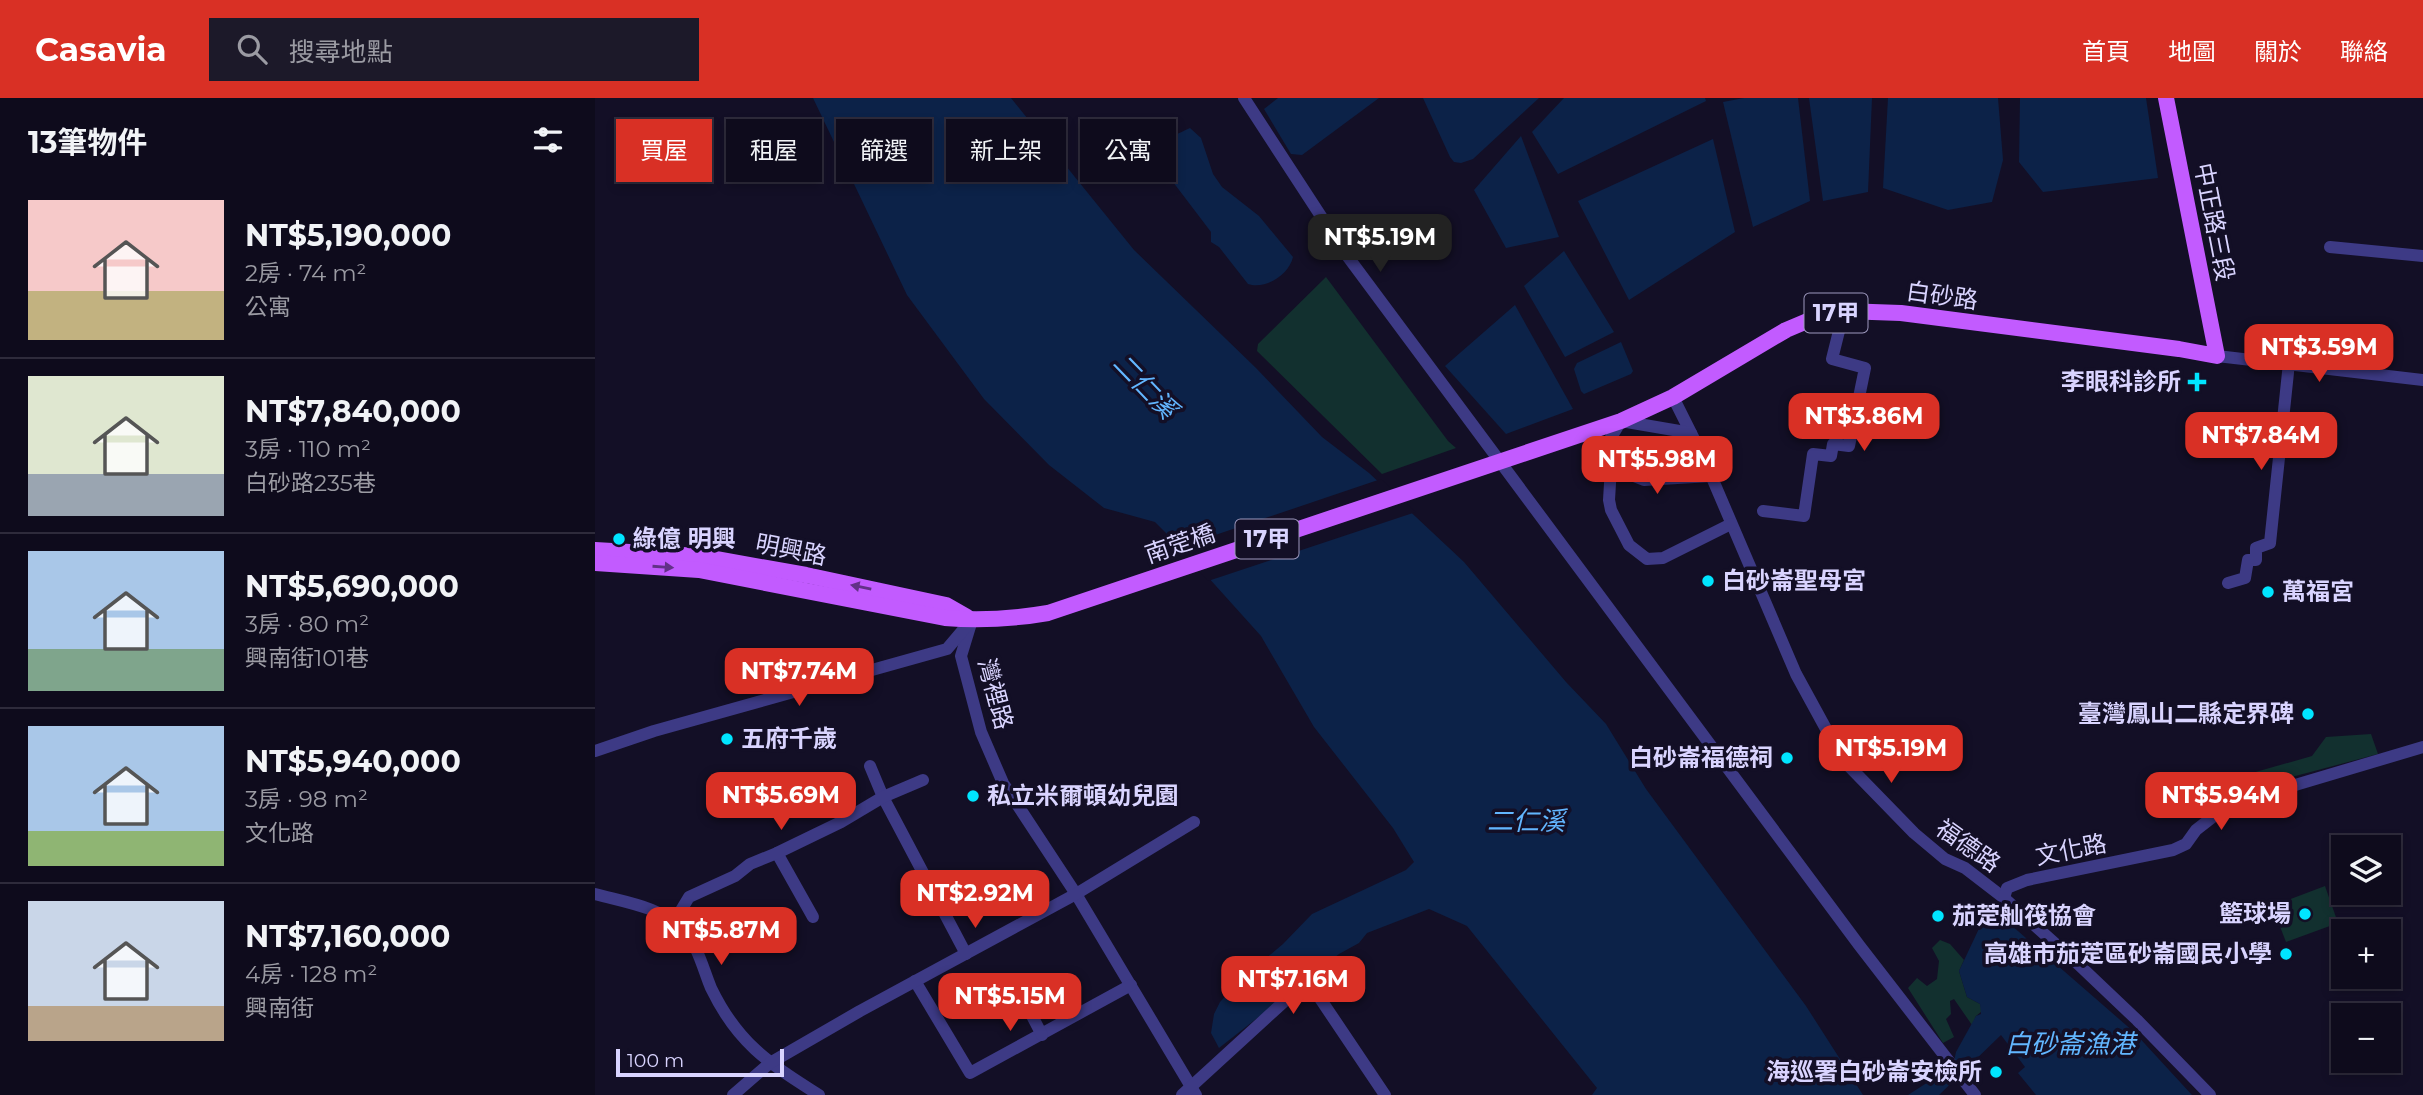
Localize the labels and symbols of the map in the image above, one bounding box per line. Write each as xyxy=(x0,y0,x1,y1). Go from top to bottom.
street label: 中正路三段 xyxy=(2189,160,2240,284)
pin: NT$5.19M xyxy=(1308,214,1452,274)
street label: 白砂路 xyxy=(1904,276,1980,315)
road number: 17甲 xyxy=(1805,294,1867,332)
pin: NT$3.59M xyxy=(2247,324,2391,384)
water label: 二仁溪 xyxy=(1106,347,1186,428)
place label: 李眼科診所 xyxy=(2061,367,2181,396)
marker: 李眼科診所 xyxy=(2187,372,2207,392)
pin: NT$3.86M xyxy=(1792,394,1936,453)
pin: NT$7.84M xyxy=(2189,412,2333,472)
pin: NT$5.98M xyxy=(1585,436,1729,496)
street label: 南萣橋 xyxy=(1141,518,1219,569)
road number: 17甲 xyxy=(1235,520,1299,559)
place label: 綠億 明興 xyxy=(633,524,736,553)
street label: 明興路 xyxy=(753,528,829,571)
marker: 綠億 明興 xyxy=(611,531,627,547)
one-way arrow xyxy=(652,562,674,573)
place label: 白砂崙聖母宮 xyxy=(1722,566,1866,595)
marker: 白砂崙聖母宮 xyxy=(1700,573,1716,589)
place label: 萬福宮 xyxy=(2282,577,2354,606)
one-way arrow xyxy=(850,581,872,592)
marker: 萬福宮 xyxy=(2260,584,2276,600)
pin: NT$7.74M xyxy=(727,648,871,708)
street label: 灣裡路 xyxy=(972,655,1019,732)
place label: 臺灣鳳山二縣定界碑 xyxy=(2078,699,2294,728)
marker: 臺灣鳳山二縣定界碑 xyxy=(2300,706,2316,722)
place label: 五府千歲 xyxy=(741,724,837,753)
pin: NT$5.19M xyxy=(1819,726,1963,785)
marker: 五府千歲 xyxy=(719,731,735,747)
place label: 白砂崙福德祠 xyxy=(1629,743,1773,772)
marker: 白砂崙福德祠 xyxy=(1779,750,1795,766)
pin: NT$5.69M xyxy=(709,772,853,832)
pin: NT$5.94M xyxy=(2149,772,2293,832)
place label: 私立米爾頓幼兒園 xyxy=(987,781,1179,810)
marker: 私立米爾頓幼兒園 xyxy=(965,788,981,804)
water label: 二仁溪 xyxy=(1487,805,1569,837)
street label: 福德路 xyxy=(1930,813,2006,878)
street label: 文化路 xyxy=(2033,828,2109,871)
pin: NT$2.92M xyxy=(903,870,1047,930)
place label: 籃球場 xyxy=(2219,899,2291,928)
place label: 茄萣舢筏協會 xyxy=(1952,901,2096,930)
marker: 籃球場 xyxy=(2297,906,2313,922)
pin: NT$5.87M xyxy=(649,908,793,967)
marker: 茄萣舢筏協會 xyxy=(1930,908,1946,924)
place label: 高雄市茄萣區砂崙國民小學 xyxy=(1984,939,2272,968)
marker: 高雄市茄萣區砂崙國民小學 xyxy=(2278,946,2294,962)
pin: NT$7.16M xyxy=(1221,956,1365,1016)
pin: NT$5.15M xyxy=(938,974,1082,1033)
water label: 白砂崙漁港 xyxy=(2005,1028,2139,1060)
scale bar xyxy=(616,1046,784,1078)
place label: 海巡署白砂崙安檢所 xyxy=(1766,1057,1982,1086)
marker: 海巡署白砂崙安檢所 xyxy=(1988,1064,2004,1080)

